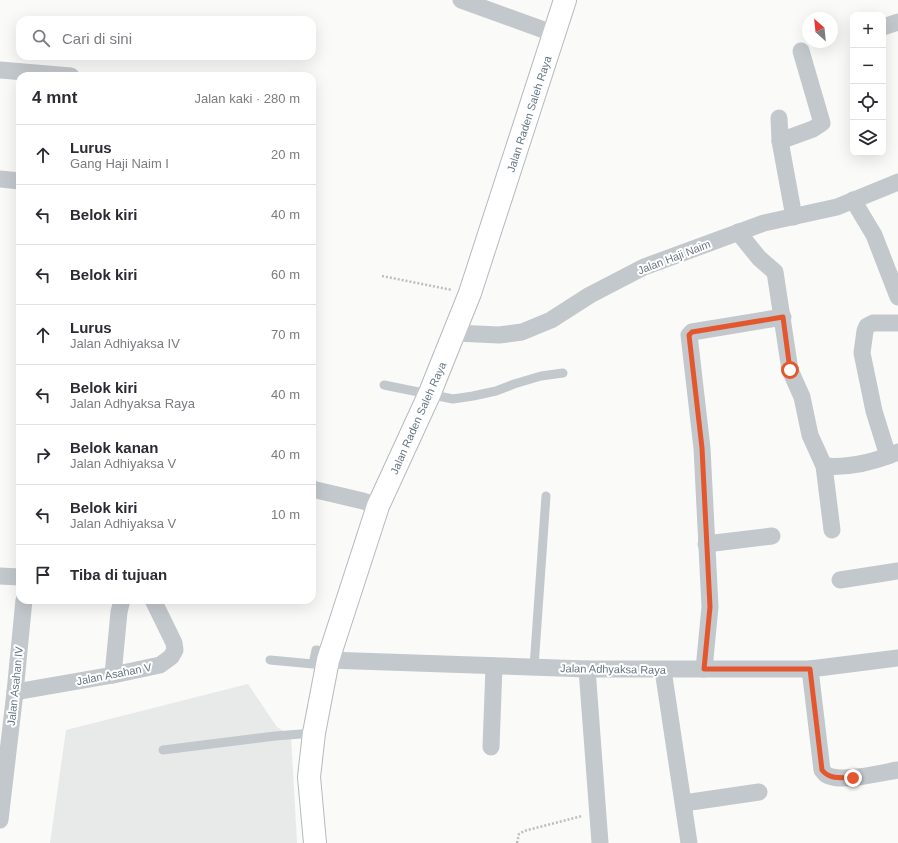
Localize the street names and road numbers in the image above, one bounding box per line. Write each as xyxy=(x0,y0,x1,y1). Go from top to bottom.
street label: Jalan Raden Saleh Raya xyxy=(504,53,554,174)
street label: Jalan Haji Naim xyxy=(636,238,712,276)
street label: Jalan Raden Saleh Raya xyxy=(388,359,449,476)
street label: Jalan Asahan IV xyxy=(5,645,25,726)
street label: Jalan Asahan V xyxy=(75,661,153,687)
street label: Jalan Adhyaksa Raya xyxy=(560,662,667,676)

